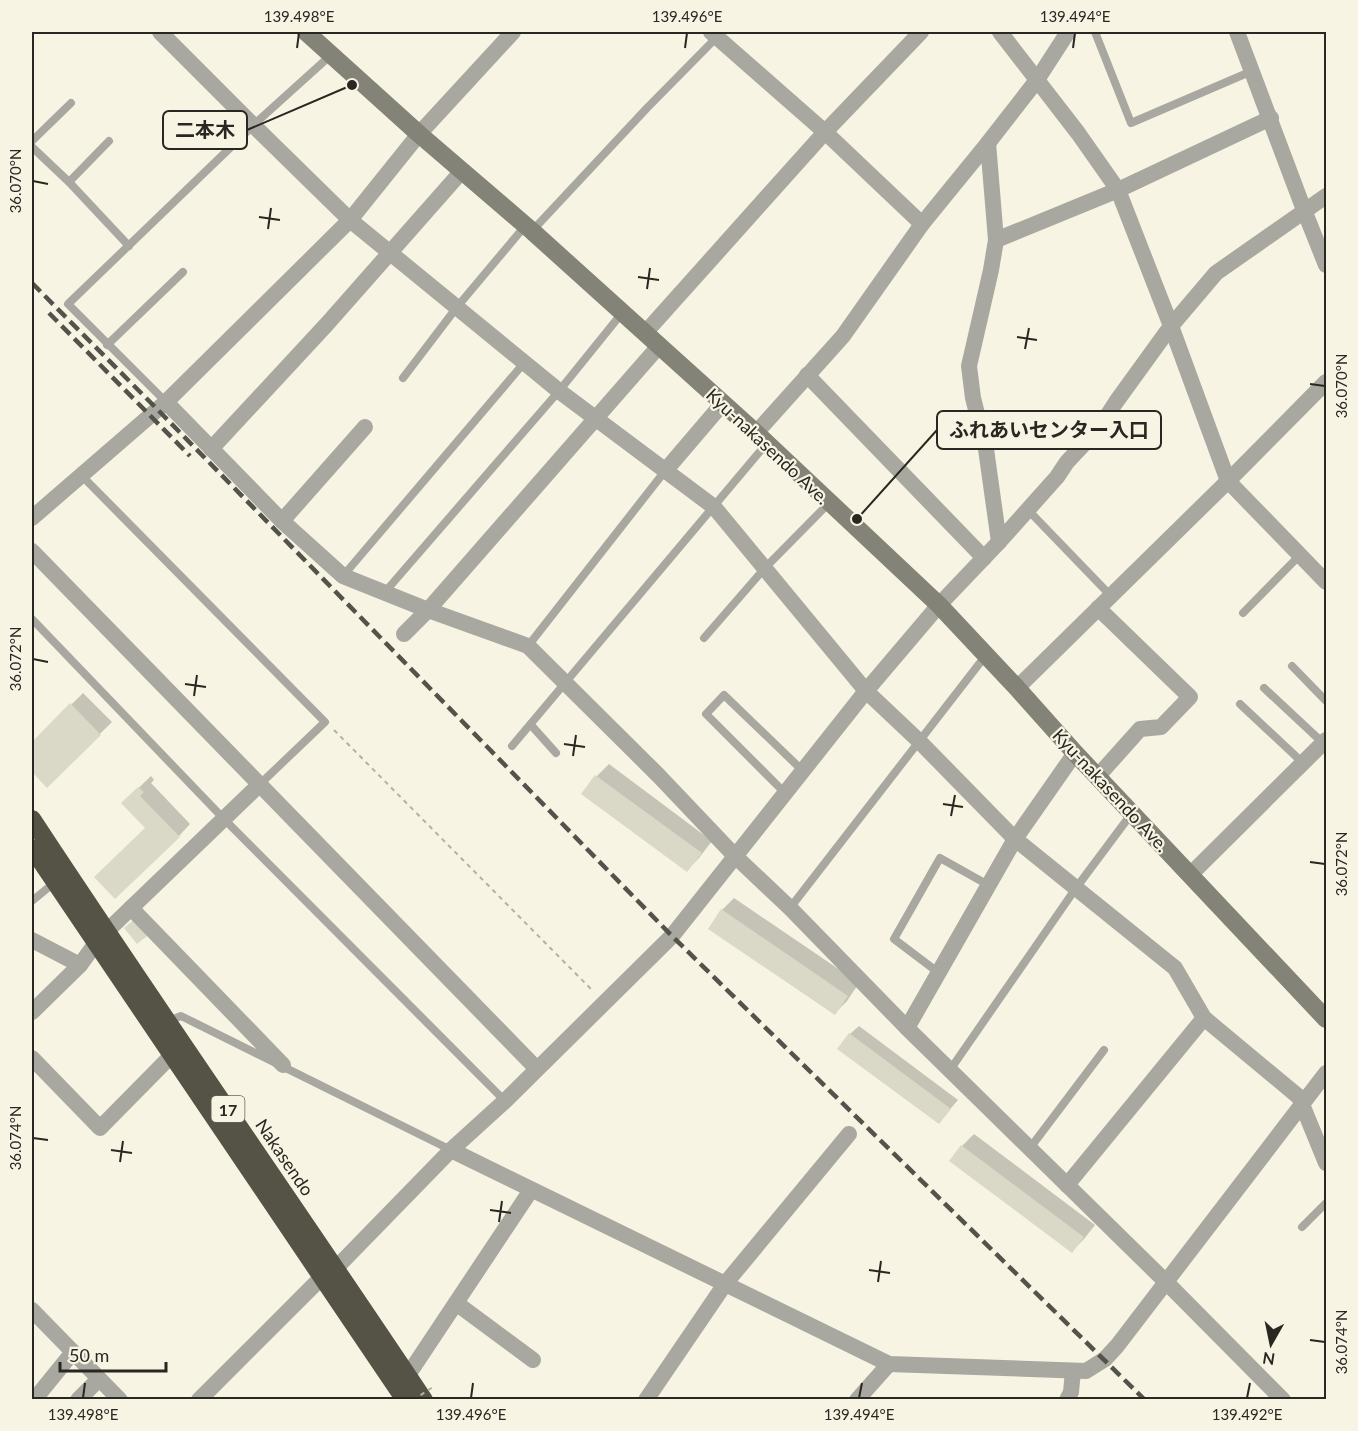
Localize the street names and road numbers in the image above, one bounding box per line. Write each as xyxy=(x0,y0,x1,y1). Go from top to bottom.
street label: Kyu-nakasendo Ave. xyxy=(702,383,834,509)
street label: Kyu-nakasendo Ave. xyxy=(1048,724,1174,856)
road number: 17 xyxy=(212,1096,244,1122)
street label: Nakasendo xyxy=(251,1114,319,1200)

